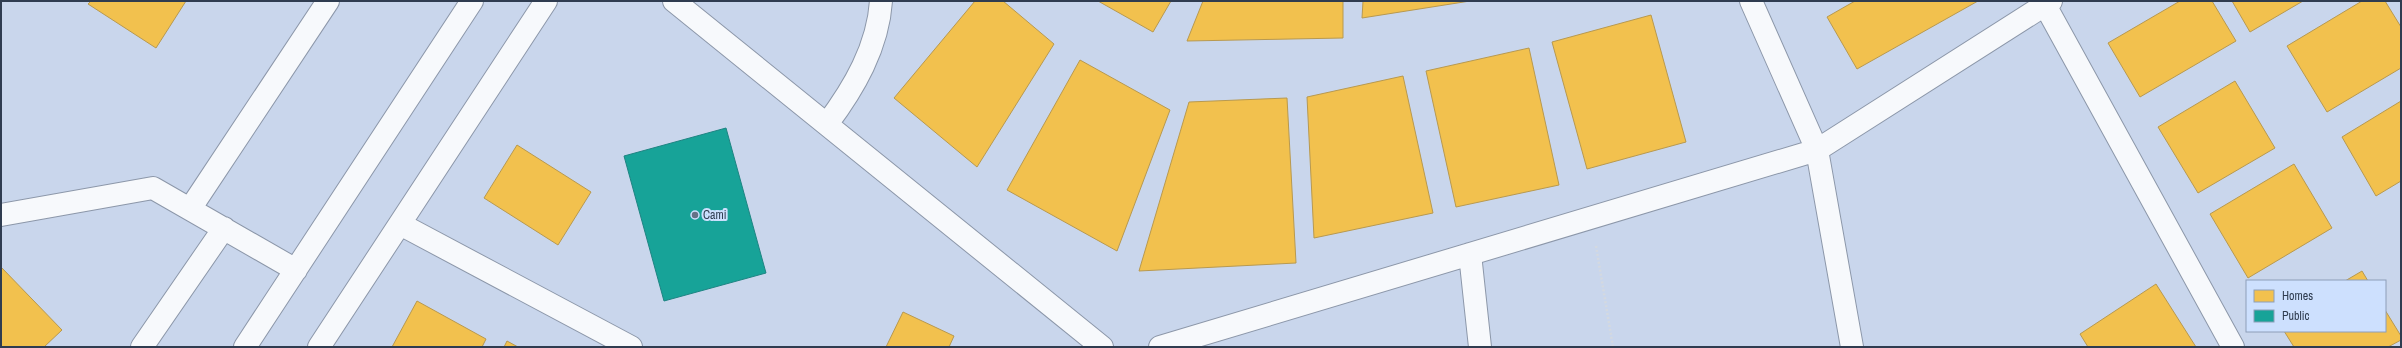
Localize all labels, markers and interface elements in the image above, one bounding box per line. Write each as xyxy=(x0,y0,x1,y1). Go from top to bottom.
place label: Cami xyxy=(703,207,727,223)
marker: Cami xyxy=(690,210,700,220)
legend xyxy=(2246,280,2386,332)
text: Homes xyxy=(2282,288,2313,304)
text: Public xyxy=(2282,308,2309,324)

